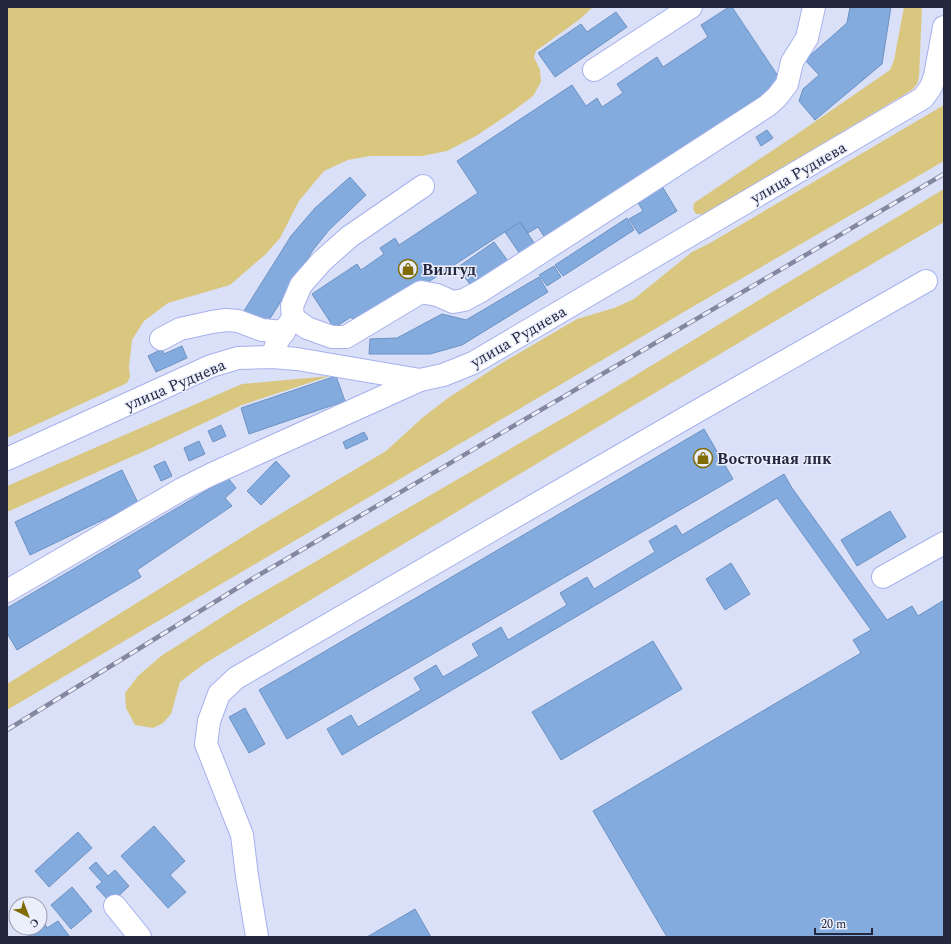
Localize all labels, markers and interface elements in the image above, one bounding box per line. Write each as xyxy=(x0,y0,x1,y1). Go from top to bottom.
street label: улица Руднева xyxy=(745,136,851,211)
shop icon: Вилгуд xyxy=(397,258,419,280)
place label: Вилгуд xyxy=(422,258,477,282)
street label: улица Руднева xyxy=(465,300,571,375)
street label: улица Руднева xyxy=(120,353,230,417)
shop icon: Восточная лпк xyxy=(692,447,714,469)
place label: Восточная лпк xyxy=(717,447,832,471)
north arrow xyxy=(8,896,48,936)
scale bar xyxy=(815,910,872,936)
text: С xyxy=(26,914,43,932)
text: 20 m xyxy=(821,915,846,934)

